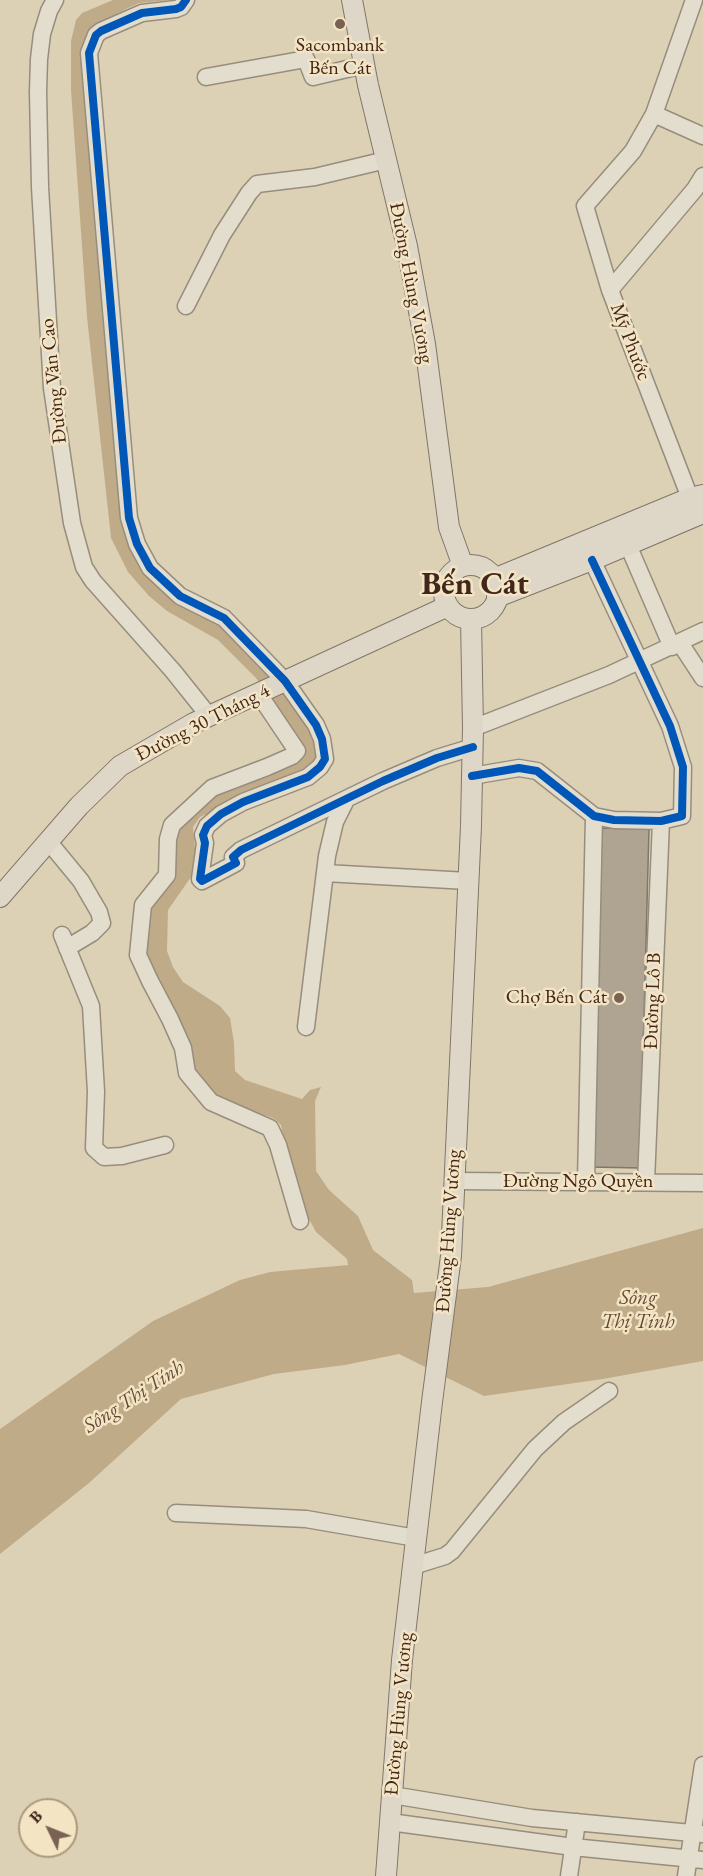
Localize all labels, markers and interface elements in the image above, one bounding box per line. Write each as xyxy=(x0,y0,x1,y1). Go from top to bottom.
marker: Sacombank Bến Cát xyxy=(333,17,347,31)
place label: Sacombank Bến Cát xyxy=(296,34,384,81)
street label: Đường Hùng Vương xyxy=(384,200,438,366)
street label: Mỹ Phước xyxy=(604,300,656,384)
street label: Đường Văn Cao xyxy=(35,317,73,445)
district label: Bến Cát xyxy=(421,566,529,604)
street label: Đường 30 Tháng 4 xyxy=(132,679,274,767)
street label: Đường Lô B xyxy=(639,952,667,1050)
place label: Chợ Bến Cát xyxy=(506,986,607,1010)
marker: Chợ Bến Cát xyxy=(612,991,626,1005)
street label: Đường Hùng Vương xyxy=(431,1149,467,1313)
street label: Đường Ngô Quyền xyxy=(503,1170,653,1194)
water label: Sông Thị Tính xyxy=(601,1285,675,1335)
water label: Sông Thị Tính xyxy=(79,1355,189,1439)
street label: Đường Hùng Vương xyxy=(380,1631,418,1797)
north arrow xyxy=(18,1798,78,1858)
text: B xyxy=(25,1806,47,1828)

